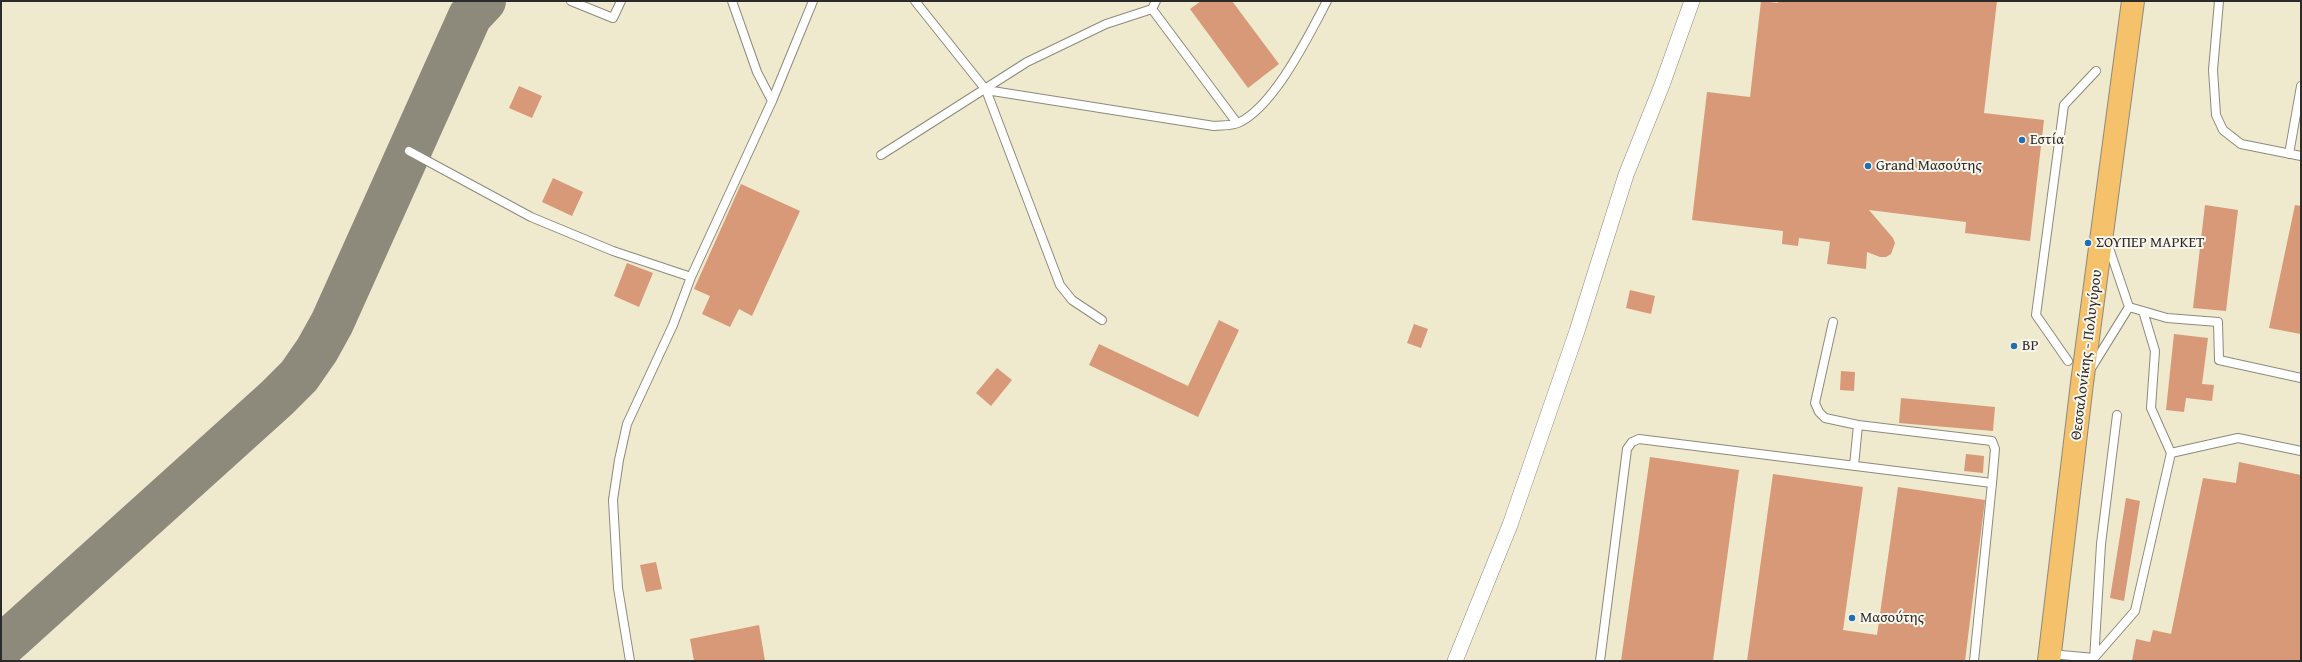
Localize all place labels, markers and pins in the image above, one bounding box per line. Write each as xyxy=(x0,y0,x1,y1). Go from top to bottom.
place label: Εστία xyxy=(2030,131,2064,149)
marker: Εστία xyxy=(2017,135,2027,145)
place label: Grand Μασούτης xyxy=(1876,157,1982,175)
marker: Grand Μασούτης xyxy=(1863,161,1873,171)
place label: ΣΟΥΠΕΡ ΜΑΡΚΕΤ xyxy=(2096,234,2204,252)
marker: ΣΟΥΠΕΡ ΜΑΡΚΕΤ xyxy=(2083,238,2093,248)
place label: BP xyxy=(2022,337,2039,355)
marker: BP xyxy=(2009,341,2019,351)
place label: Μασούτης xyxy=(1860,609,1924,627)
marker: Μασούτης xyxy=(1847,613,1857,623)

